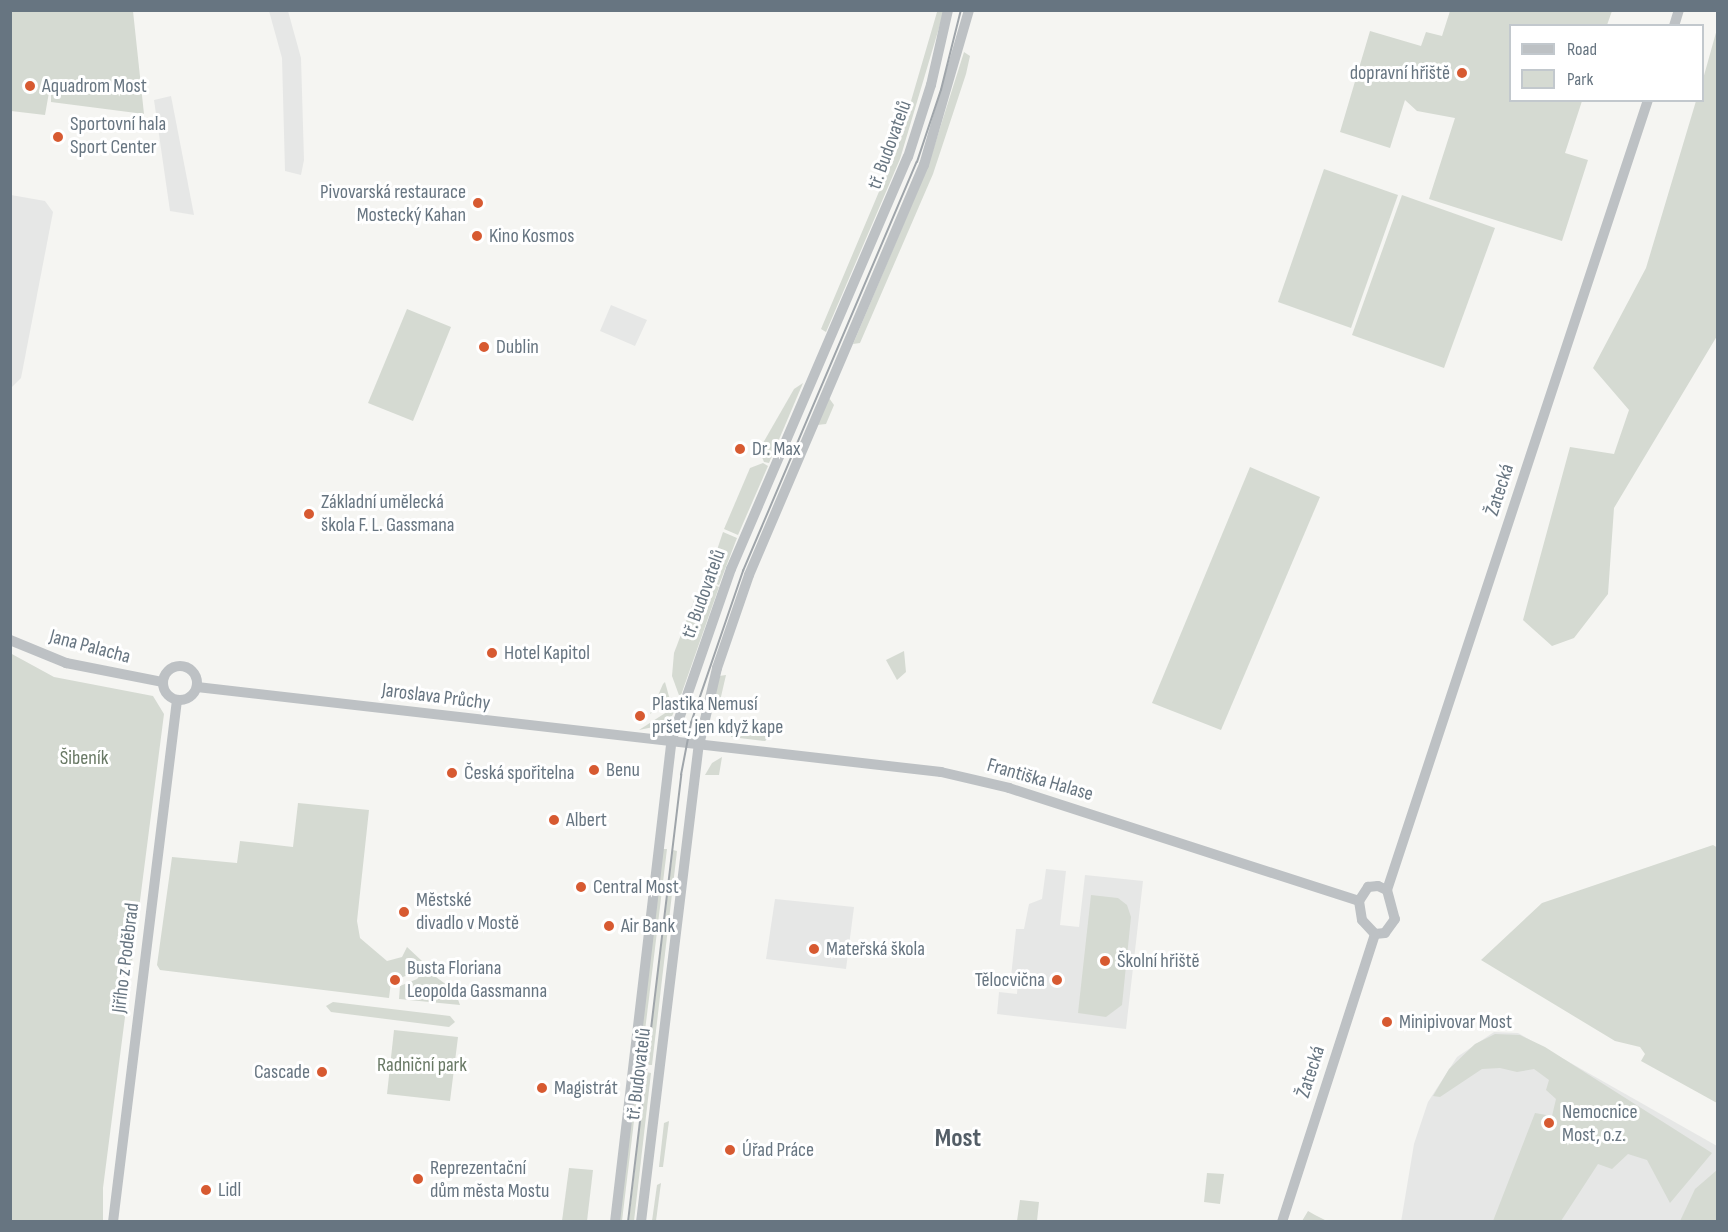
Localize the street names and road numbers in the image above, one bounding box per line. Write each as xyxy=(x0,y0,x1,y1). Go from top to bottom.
street label: tř. Budovatelů xyxy=(863,97,917,193)
street label: Žatecká xyxy=(1480,461,1520,519)
street label: tř. Budovatelů xyxy=(677,546,731,642)
street label: Jana Palacha xyxy=(47,625,133,669)
street label: Jaroslava Průchy xyxy=(380,678,492,716)
street label: Františka Halase xyxy=(984,753,1096,807)
street label: Jiřího z Poděbrad xyxy=(107,902,145,1014)
street label: tř. Budovatelů xyxy=(621,1027,657,1121)
street label: Žatecká xyxy=(1291,1043,1331,1101)

